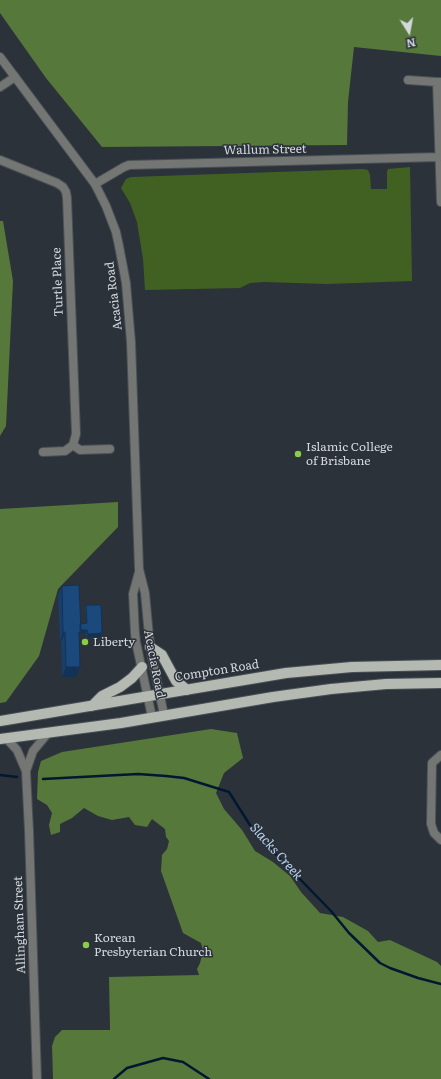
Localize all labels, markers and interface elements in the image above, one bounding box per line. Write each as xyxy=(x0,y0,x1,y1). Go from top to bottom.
north arrow xyxy=(389,12,429,52)
text: N xyxy=(405,35,417,53)
street label: Wallum Street xyxy=(223,142,307,158)
street label: Turtle Place xyxy=(50,247,66,317)
street label: Acacia Road xyxy=(103,261,125,331)
place label: Islamic College of Brisbane xyxy=(306,440,393,468)
marker: Islamic College of Brisbane xyxy=(293,449,303,459)
street label: Acacia Road xyxy=(140,629,168,699)
place label: Liberty xyxy=(93,635,135,649)
marker: Liberty xyxy=(80,637,90,647)
street label: Compton Road xyxy=(174,657,260,685)
water label: Slacks Creek xyxy=(246,820,306,884)
street label: Allingham Street xyxy=(11,876,29,974)
place label: Korean Presbyterian Church xyxy=(94,931,212,959)
marker: Korean Presbyterian Church xyxy=(81,940,91,950)

